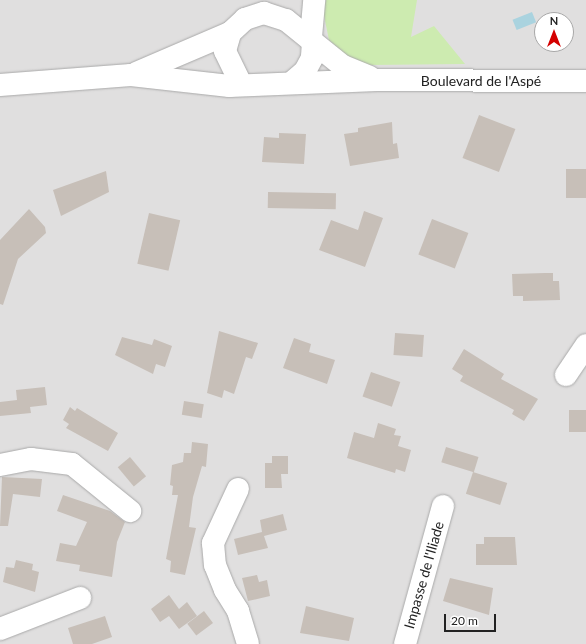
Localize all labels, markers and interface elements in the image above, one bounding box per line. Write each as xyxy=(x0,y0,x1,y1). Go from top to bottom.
north arrow xyxy=(534,12,574,52)
text: N xyxy=(550,14,558,27)
street label: Boulevard de l'Aspé xyxy=(421,73,541,89)
street label: Impasse de l'Iliade xyxy=(401,519,447,631)
scale bar xyxy=(446,606,498,632)
text: 20 m xyxy=(451,613,478,628)

